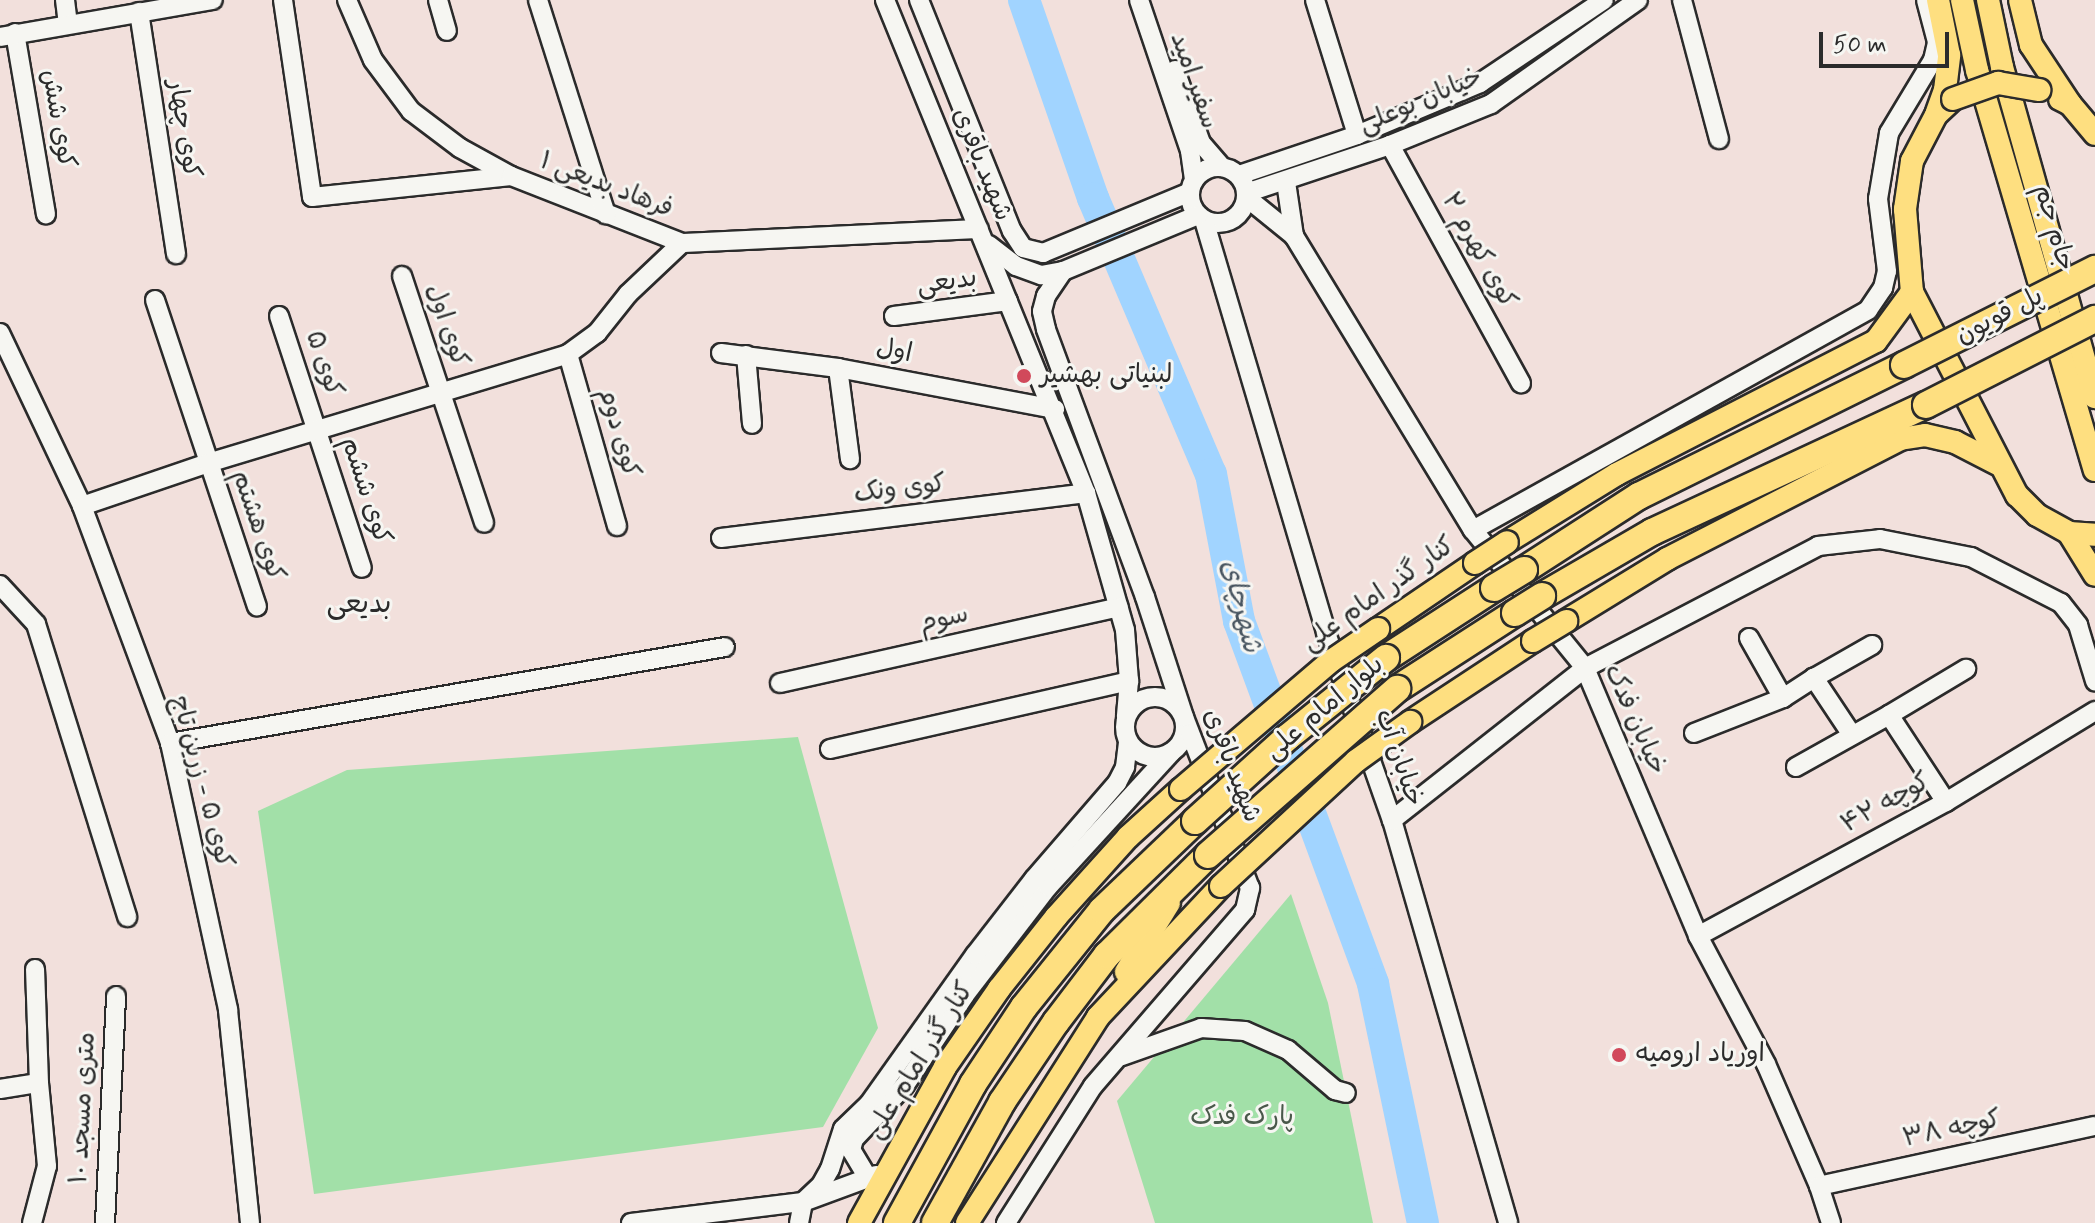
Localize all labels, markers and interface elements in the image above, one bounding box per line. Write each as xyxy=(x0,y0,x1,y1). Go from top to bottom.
scale bar xyxy=(1823,16,1953,66)
street label: سفیر امید xyxy=(1162,29,1224,133)
text: 50 m xyxy=(1833,30,1887,61)
street label: خیابان بوعلی xyxy=(1355,62,1487,142)
street label: کوی شش xyxy=(33,67,81,171)
street label: کوی چهار xyxy=(160,77,206,181)
street label: شهید باقری xyxy=(944,104,1018,226)
street label: فرهاد بدیعی ۱ xyxy=(535,146,677,226)
street label: جام جم xyxy=(2026,181,2080,275)
street label: کوی کهرم ۲ xyxy=(1433,188,1523,314)
street label: بدیعی xyxy=(915,263,979,303)
street label: کوی اول xyxy=(417,280,475,372)
street label: پل قویون xyxy=(1951,282,2049,352)
street label: کوی ۵ xyxy=(297,327,349,401)
street label: اول xyxy=(873,333,915,371)
place label: لبنیاتی بهشیر xyxy=(1040,360,1173,392)
marker: لبنیاتی بهشیر xyxy=(1015,367,1033,385)
street label: کوی دوم xyxy=(590,385,646,481)
street label: کوی ششم xyxy=(333,433,397,549)
street label: کوی هشتم xyxy=(223,466,291,586)
street label: کوی ونک xyxy=(852,469,948,511)
street label: کنار گذر امام علی xyxy=(1297,531,1461,659)
water label: شهرچای xyxy=(1212,556,1268,656)
district label: بدیعی xyxy=(327,588,391,622)
street label: سوم xyxy=(916,599,972,641)
street label: بلوار امام علی xyxy=(1259,650,1391,768)
street label: خیابان فدک xyxy=(1596,660,1672,780)
street label: کوی ۵ - زرین تاج xyxy=(163,692,239,872)
street label: شهید باقری xyxy=(1195,705,1267,827)
street label: خیابان آب xyxy=(1367,705,1429,811)
street label: کوچه ۴۲ xyxy=(1836,767,1936,841)
street label: کنار گذر امام علی xyxy=(860,977,982,1145)
street label: ۱۰ متری مسجد xyxy=(64,1031,104,1185)
place label: اوریاد ارومیه xyxy=(1635,1039,1765,1071)
marker: اوریاد ارومیه xyxy=(1610,1046,1628,1064)
park label: پارک فدک xyxy=(1190,1102,1294,1134)
street label: کوچه ۳۸ xyxy=(1900,1104,2004,1156)

